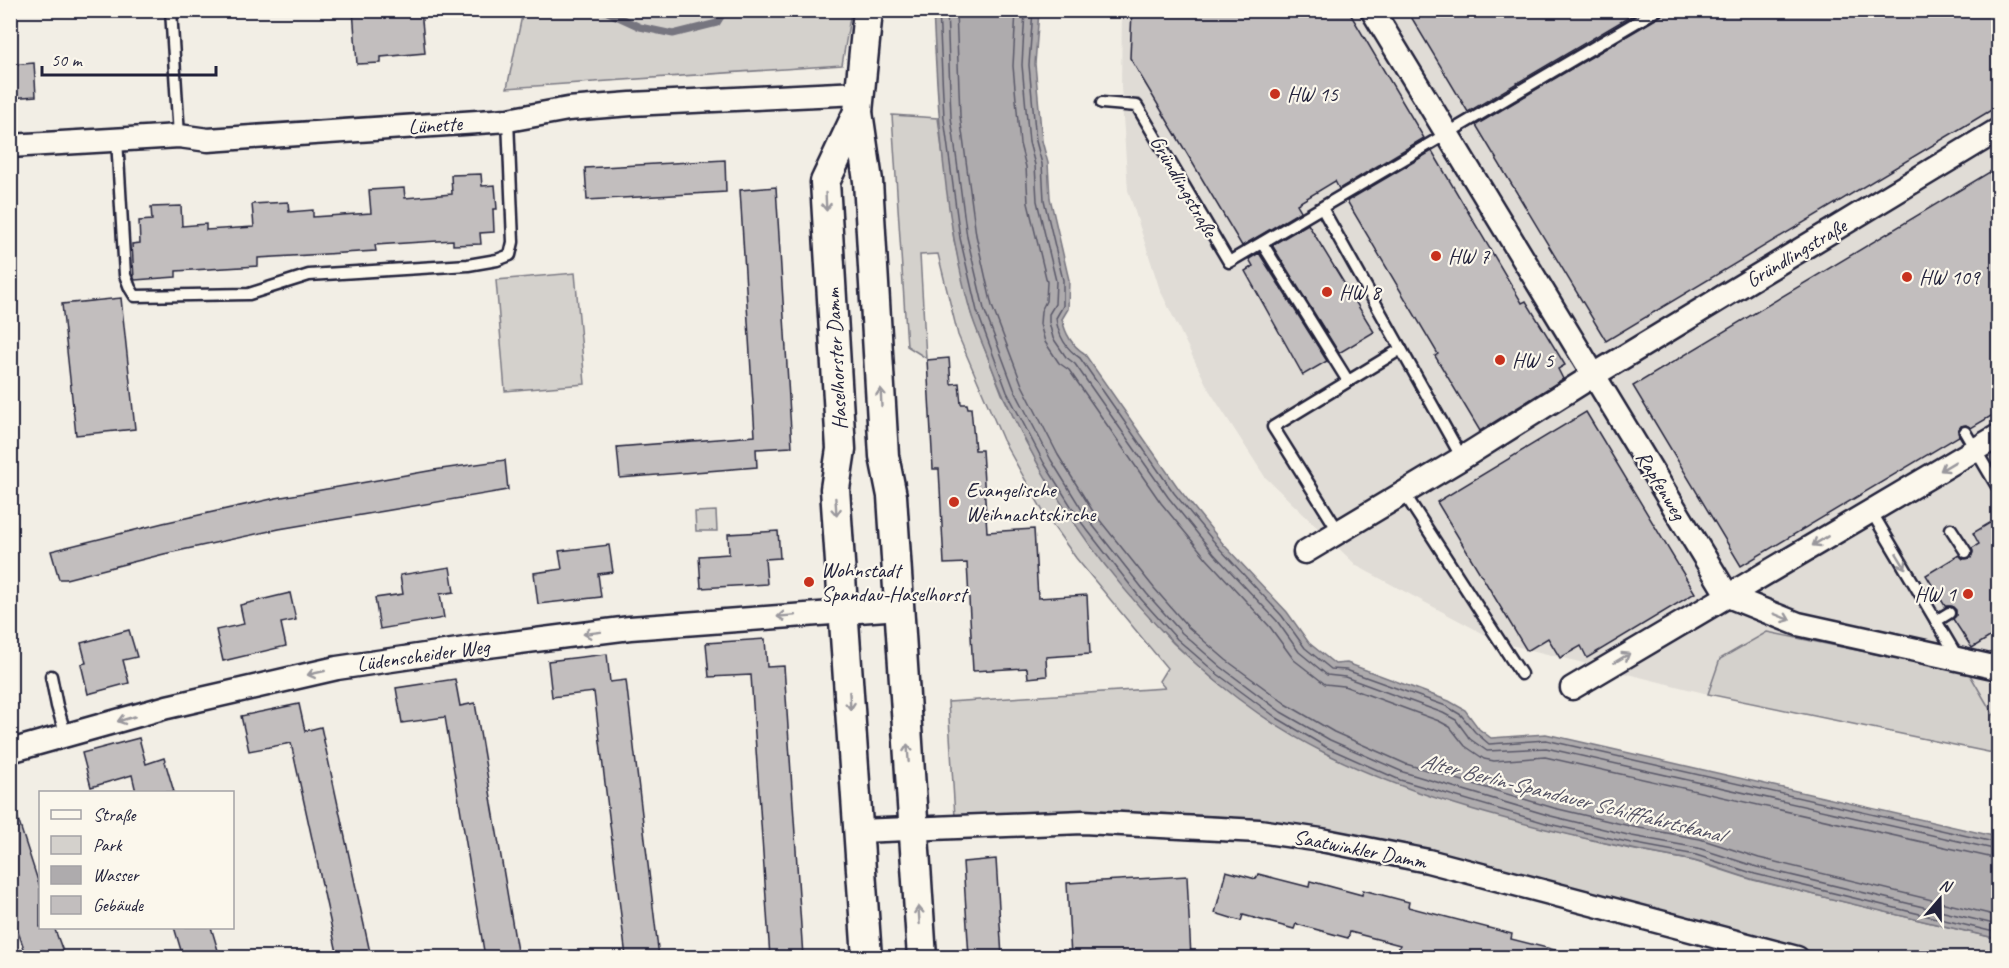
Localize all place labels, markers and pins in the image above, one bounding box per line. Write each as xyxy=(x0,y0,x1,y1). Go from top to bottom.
place label: HW 15 xyxy=(1287,81,1339,107)
marker: HW 15 xyxy=(1268,87,1282,101)
place label: HW 7 xyxy=(1448,243,1491,269)
marker: HW 7 xyxy=(1429,249,1443,263)
place label: HW 109 xyxy=(1919,264,1981,290)
marker: HW 109 xyxy=(1900,270,1914,284)
place label: HW 8 xyxy=(1339,279,1383,305)
marker: HW 8 xyxy=(1320,285,1334,299)
place label: HW 5 xyxy=(1512,347,1555,373)
marker: HW 5 xyxy=(1493,353,1507,367)
place label: Evangelische Weihnachtskirche xyxy=(966,477,1097,527)
marker: Evangelische Weihnachtskirche xyxy=(947,495,961,509)
place label: Wohnstadt Spandau-Haselhorst xyxy=(821,557,969,607)
marker: Wohnstadt Spandau-Haselhorst xyxy=(802,575,816,589)
place label: HW 1 xyxy=(1915,581,1958,607)
marker: HW 1 xyxy=(1961,587,1975,601)

